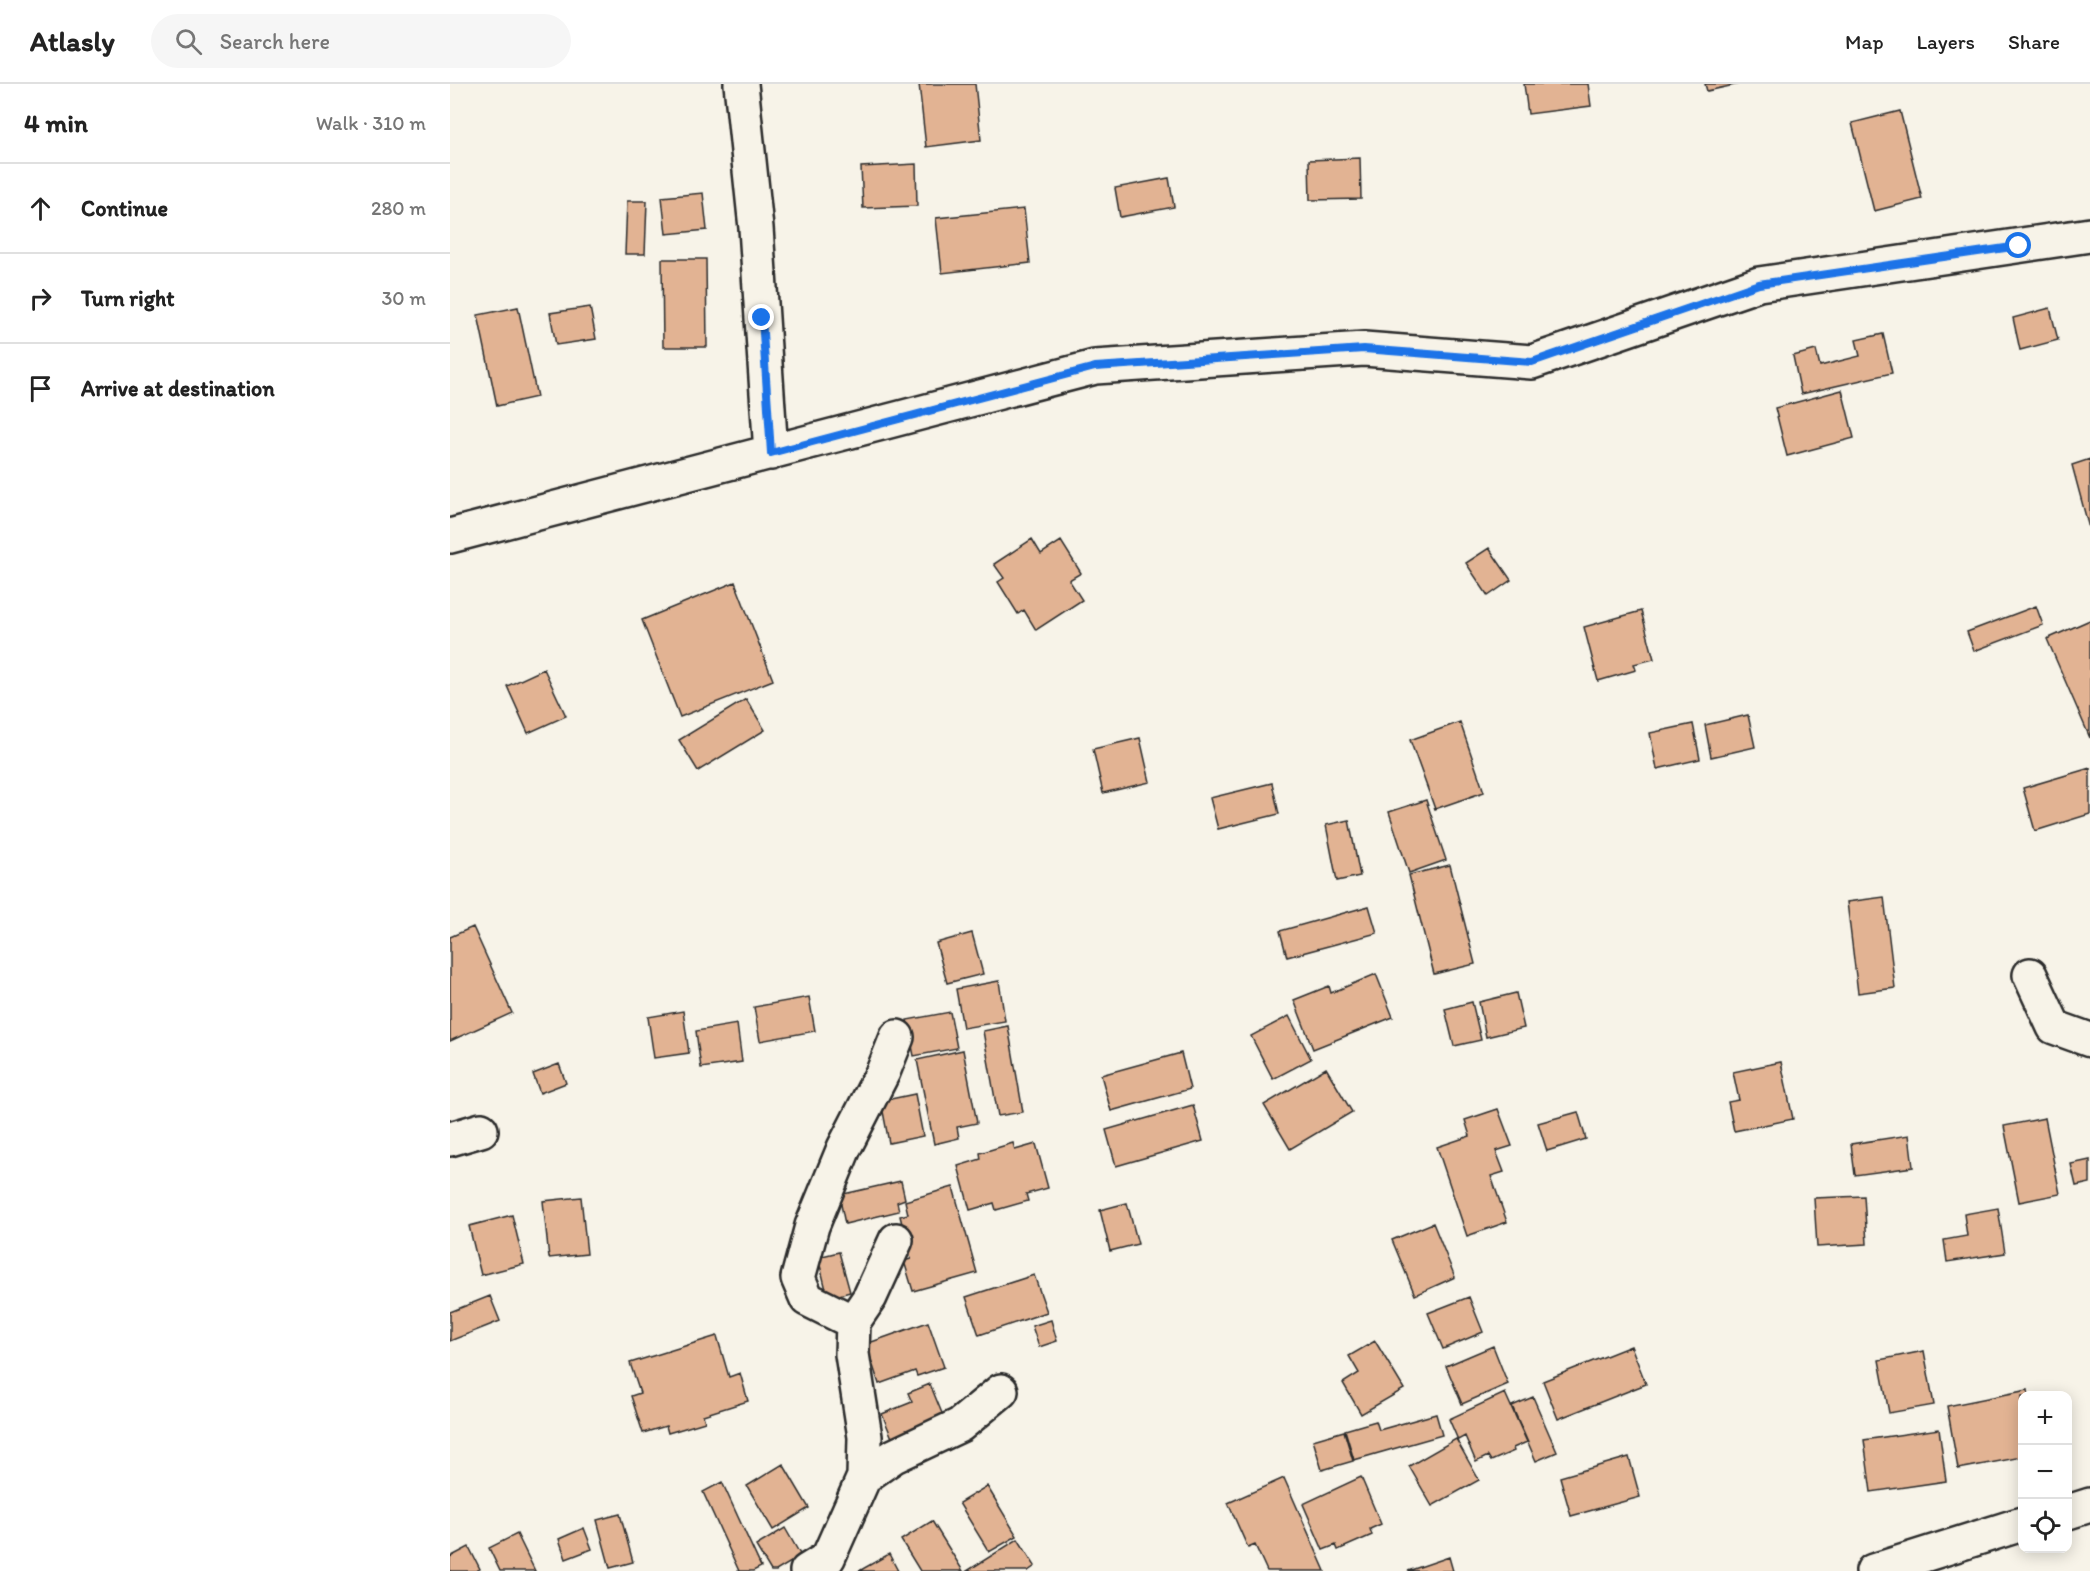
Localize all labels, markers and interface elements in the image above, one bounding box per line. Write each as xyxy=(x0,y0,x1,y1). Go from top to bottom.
search box xyxy=(151,14,571,68)
text: Atlasly xyxy=(30,24,115,58)
icon: search xyxy=(172,25,205,58)
text: Search here xyxy=(220,28,330,55)
text: Map xyxy=(1845,29,1884,54)
text: Layers xyxy=(1917,29,1975,54)
text: Share xyxy=(2008,29,2060,54)
text: 4 min xyxy=(24,107,88,139)
text: Walk · 310 m xyxy=(316,111,426,135)
icon: ahead xyxy=(24,192,57,225)
text: Continue xyxy=(81,195,168,222)
text: 280 m xyxy=(371,196,426,220)
route start xyxy=(2005,232,2031,258)
icon: right xyxy=(24,282,57,315)
text: Turn right xyxy=(81,285,175,312)
text: 30 m xyxy=(381,286,426,310)
route end xyxy=(748,304,774,330)
icon: arrive xyxy=(24,372,57,405)
text: Arrive at destination xyxy=(81,375,275,402)
map controls xyxy=(2018,1391,2072,1553)
button: + xyxy=(2018,1391,2072,1445)
button: − xyxy=(2018,1445,2072,1499)
button: locate xyxy=(2018,1499,2072,1553)

